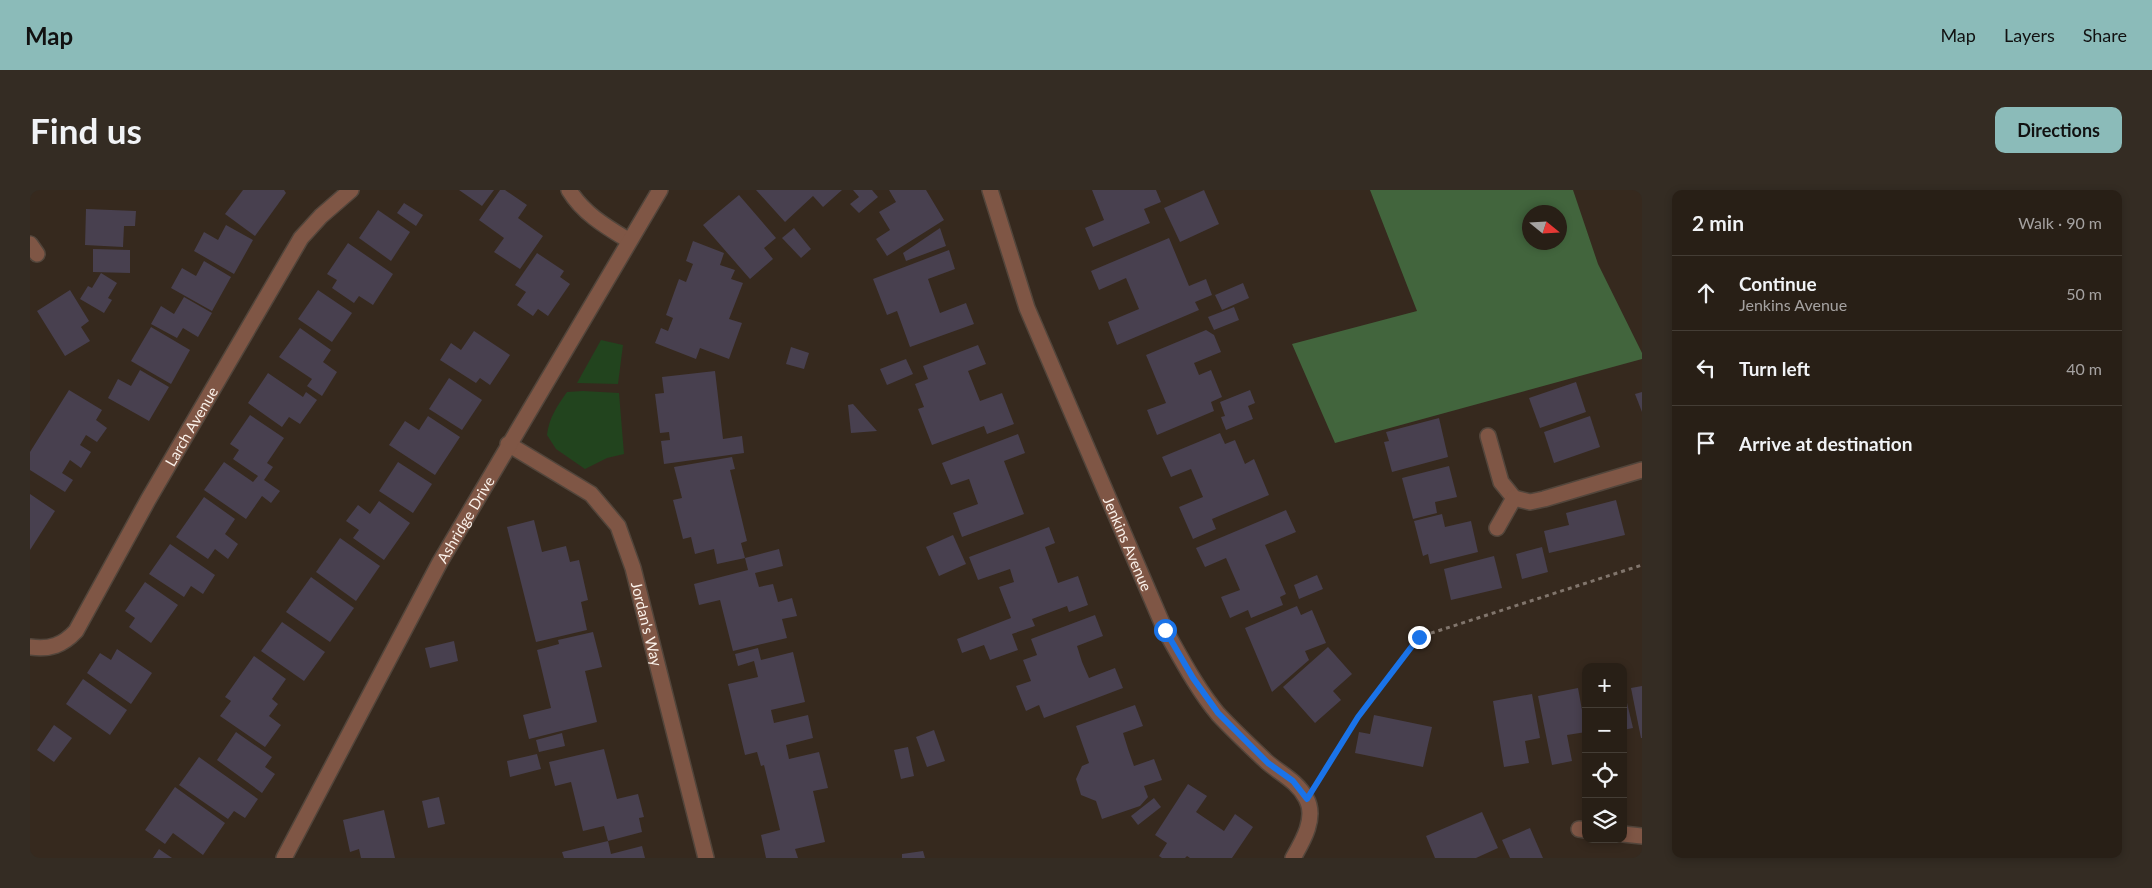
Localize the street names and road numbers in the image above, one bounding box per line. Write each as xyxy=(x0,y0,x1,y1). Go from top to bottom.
street label: Larch Avenue xyxy=(161,383,221,469)
street label: Ashridge Drive xyxy=(433,473,498,566)
street label: Jenkins Avenue xyxy=(1100,493,1156,594)
street label: Jordan's Way xyxy=(628,580,666,668)

